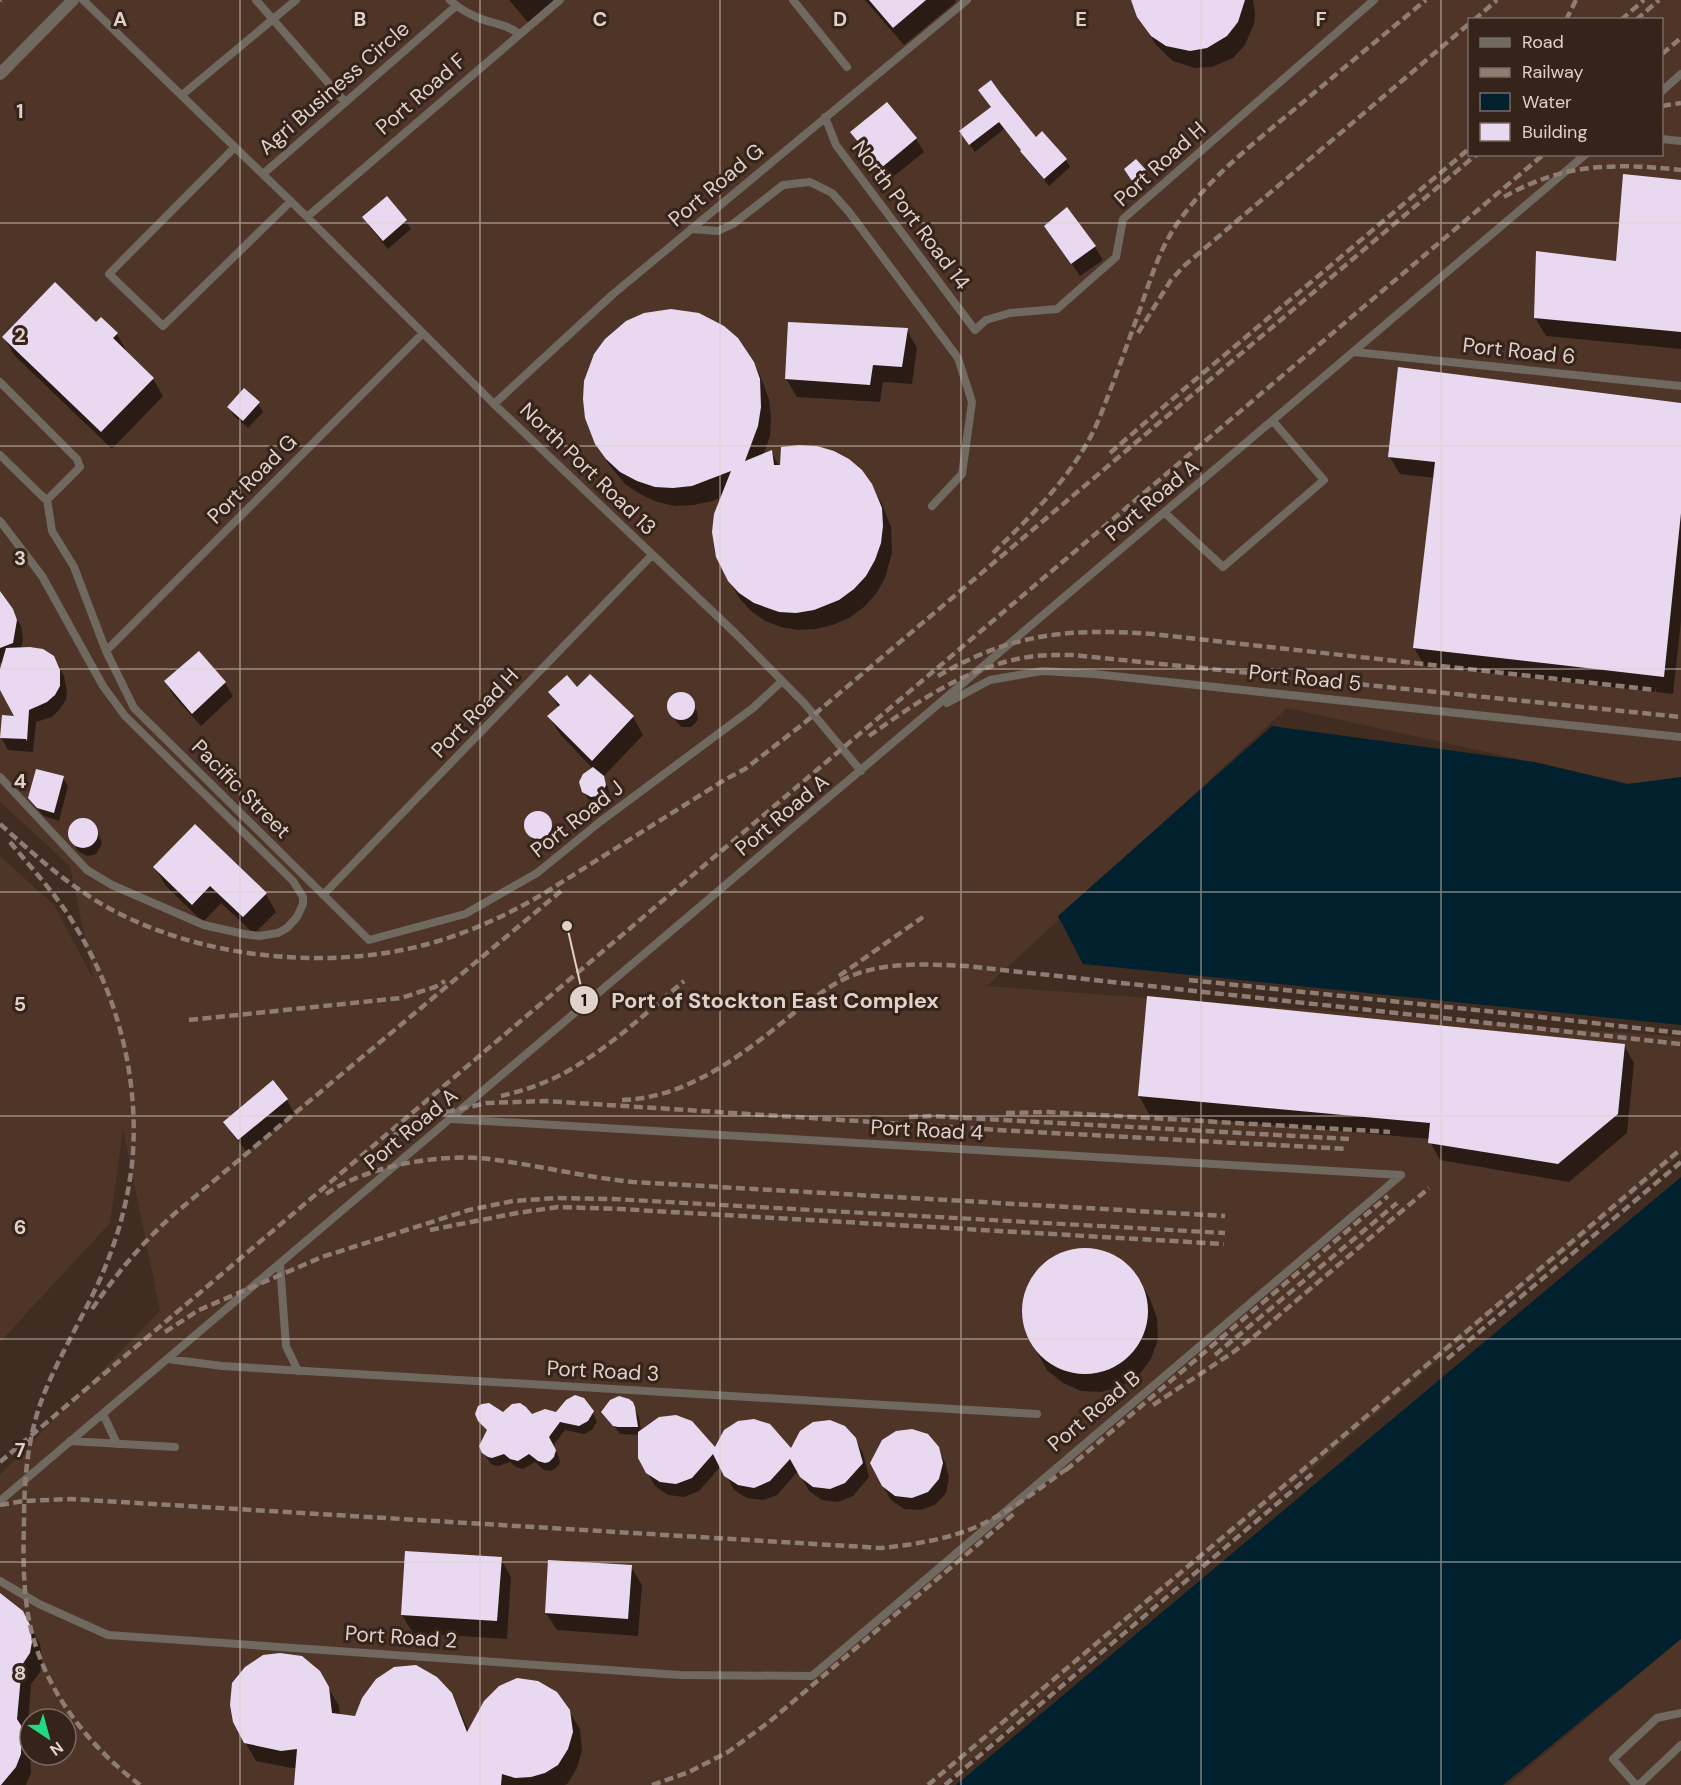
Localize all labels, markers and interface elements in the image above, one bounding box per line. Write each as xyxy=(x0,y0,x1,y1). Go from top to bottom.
text: A xyxy=(113,6,127,32)
text: C xyxy=(593,6,607,32)
text: D xyxy=(833,6,847,32)
text: E xyxy=(1075,6,1087,32)
text: F xyxy=(1315,6,1327,32)
street label: Agri Business Circle xyxy=(254,16,414,160)
legend xyxy=(1468,18,1663,156)
text: Road xyxy=(1522,30,1564,54)
street label: Port Road F xyxy=(370,47,472,141)
text: Railway xyxy=(1522,60,1584,84)
text: Water xyxy=(1522,90,1572,114)
text: 1 xyxy=(16,98,24,124)
street label: Port Road H xyxy=(1108,115,1212,213)
text: Building xyxy=(1522,120,1587,144)
street label: North Port Road 14 xyxy=(846,135,976,296)
street label: Port Road G xyxy=(663,137,769,233)
text: 2 xyxy=(14,322,26,348)
street label: Port Road 6 xyxy=(1461,331,1577,371)
street label: North Port Road 13 xyxy=(514,397,662,541)
street label: Port Road G xyxy=(201,428,303,530)
street label: Port Road A xyxy=(1099,453,1205,547)
text: 3 xyxy=(14,545,26,571)
street label: Port Road 5 xyxy=(1247,658,1363,698)
street label: Port Road H xyxy=(425,662,525,764)
street label: Pacific Street xyxy=(185,733,297,845)
text: 4 xyxy=(14,768,27,794)
street label: Port Road A xyxy=(729,768,835,862)
street label: Port Road J xyxy=(525,774,629,864)
callout: Port of Stockton East Complex xyxy=(569,980,951,1020)
text: Port of Stockton East Complex xyxy=(611,986,939,1015)
text: 1 xyxy=(581,988,587,1012)
text: 5 xyxy=(14,991,26,1017)
street label: Port Road A xyxy=(358,1082,464,1176)
street label: Port Road 4 xyxy=(870,1113,984,1147)
text: 6 xyxy=(14,1214,26,1240)
street label: Port Road 3 xyxy=(546,1354,660,1388)
street label: Port Road B xyxy=(1042,1364,1146,1458)
text: 7 xyxy=(15,1437,26,1463)
street label: Port Road 2 xyxy=(344,1619,458,1655)
text: 8 xyxy=(14,1660,26,1686)
north arrow xyxy=(18,1707,78,1767)
text: N xyxy=(46,1737,67,1761)

